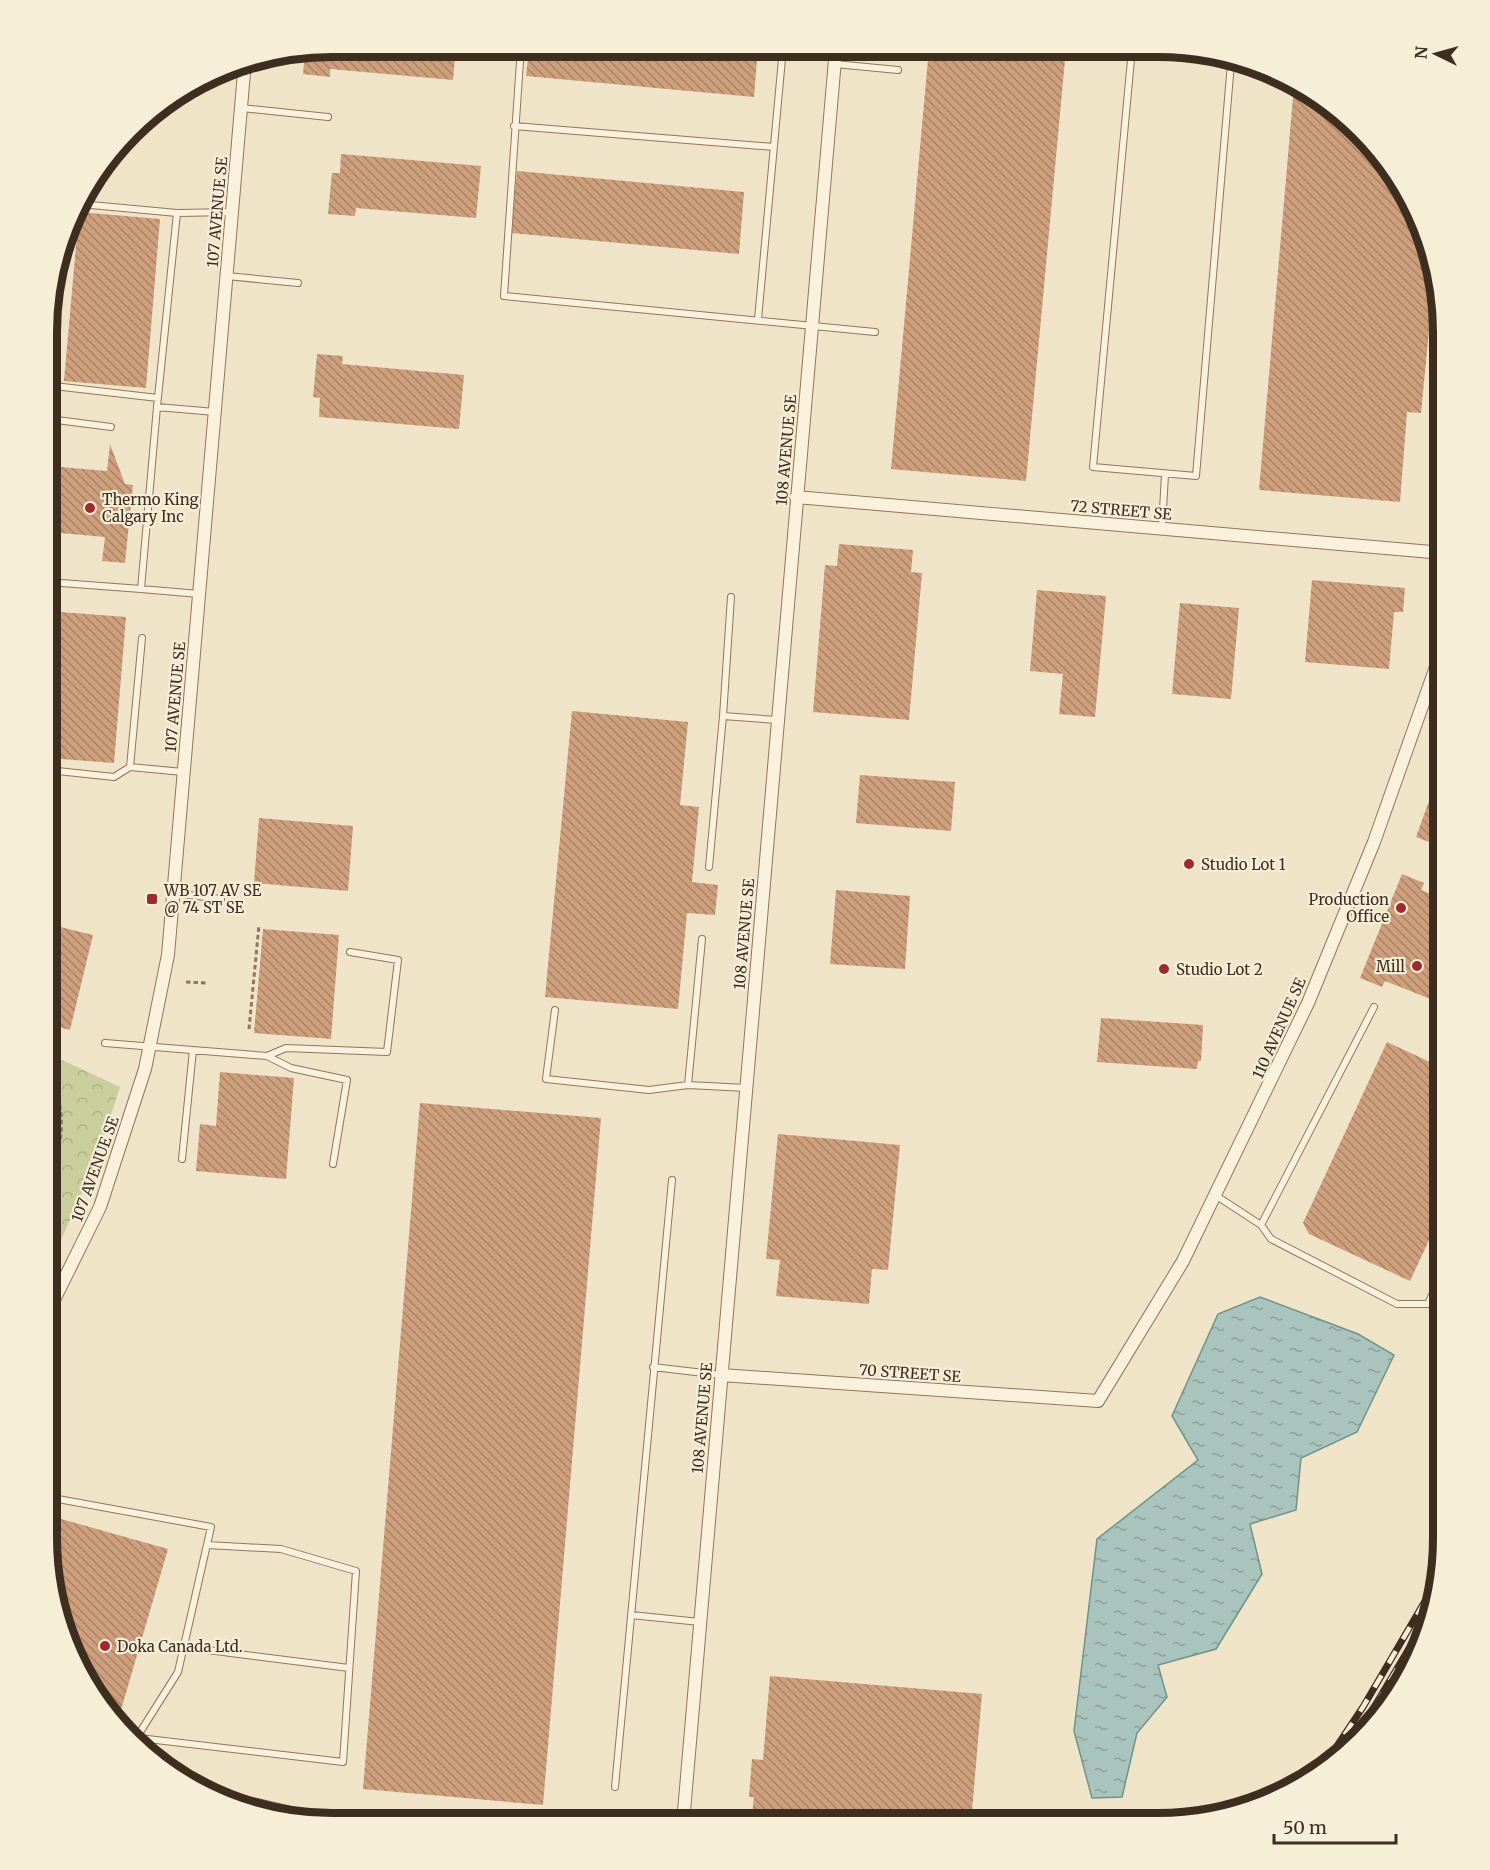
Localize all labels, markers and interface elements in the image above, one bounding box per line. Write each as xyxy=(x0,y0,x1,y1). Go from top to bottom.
north arrow xyxy=(1406,24,1466,84)
text: N xyxy=(1411,45,1432,60)
street label: 107 AVENUE SE xyxy=(203,156,231,268)
street label: 108 AVENUE SE xyxy=(772,393,800,506)
place label: Thermo King Calgary Inc xyxy=(102,490,199,526)
street label: 72 STREET SE xyxy=(1070,496,1173,524)
marker: Thermo King Calgary Inc xyxy=(83,501,97,515)
street label: 107 AVENUE SE xyxy=(161,641,189,753)
place label: Studio Lot 1 xyxy=(1201,855,1286,874)
marker: Studio Lot 1 xyxy=(1182,857,1196,871)
street label: 108 AVENUE SE xyxy=(730,877,758,990)
place label: WB 107 AV SE @ 74 ST SE xyxy=(163,881,262,917)
place label: Production Office xyxy=(1309,890,1389,926)
marker: WB 107 AV SE @ 74 ST SE xyxy=(145,892,159,906)
marker: Production Office xyxy=(1394,901,1408,915)
place label: Mill xyxy=(1376,957,1405,976)
marker: Mill xyxy=(1410,959,1424,973)
place label: Studio Lot 2 xyxy=(1176,960,1263,979)
marker: Studio Lot 2 xyxy=(1157,962,1171,976)
street label: 110 AVENUE SE xyxy=(1248,974,1310,1082)
street label: 107 AVENUE SE xyxy=(67,1113,123,1224)
street label: 70 STREET SE xyxy=(858,1360,962,1386)
street label: 108 AVENUE SE xyxy=(688,1361,716,1474)
place label: Doka Canada Ltd. xyxy=(117,1637,242,1656)
marker: Doka Canada Ltd. xyxy=(98,1639,112,1653)
scale bar xyxy=(1274,1807,1396,1845)
text: 50 m xyxy=(1283,1816,1327,1839)

